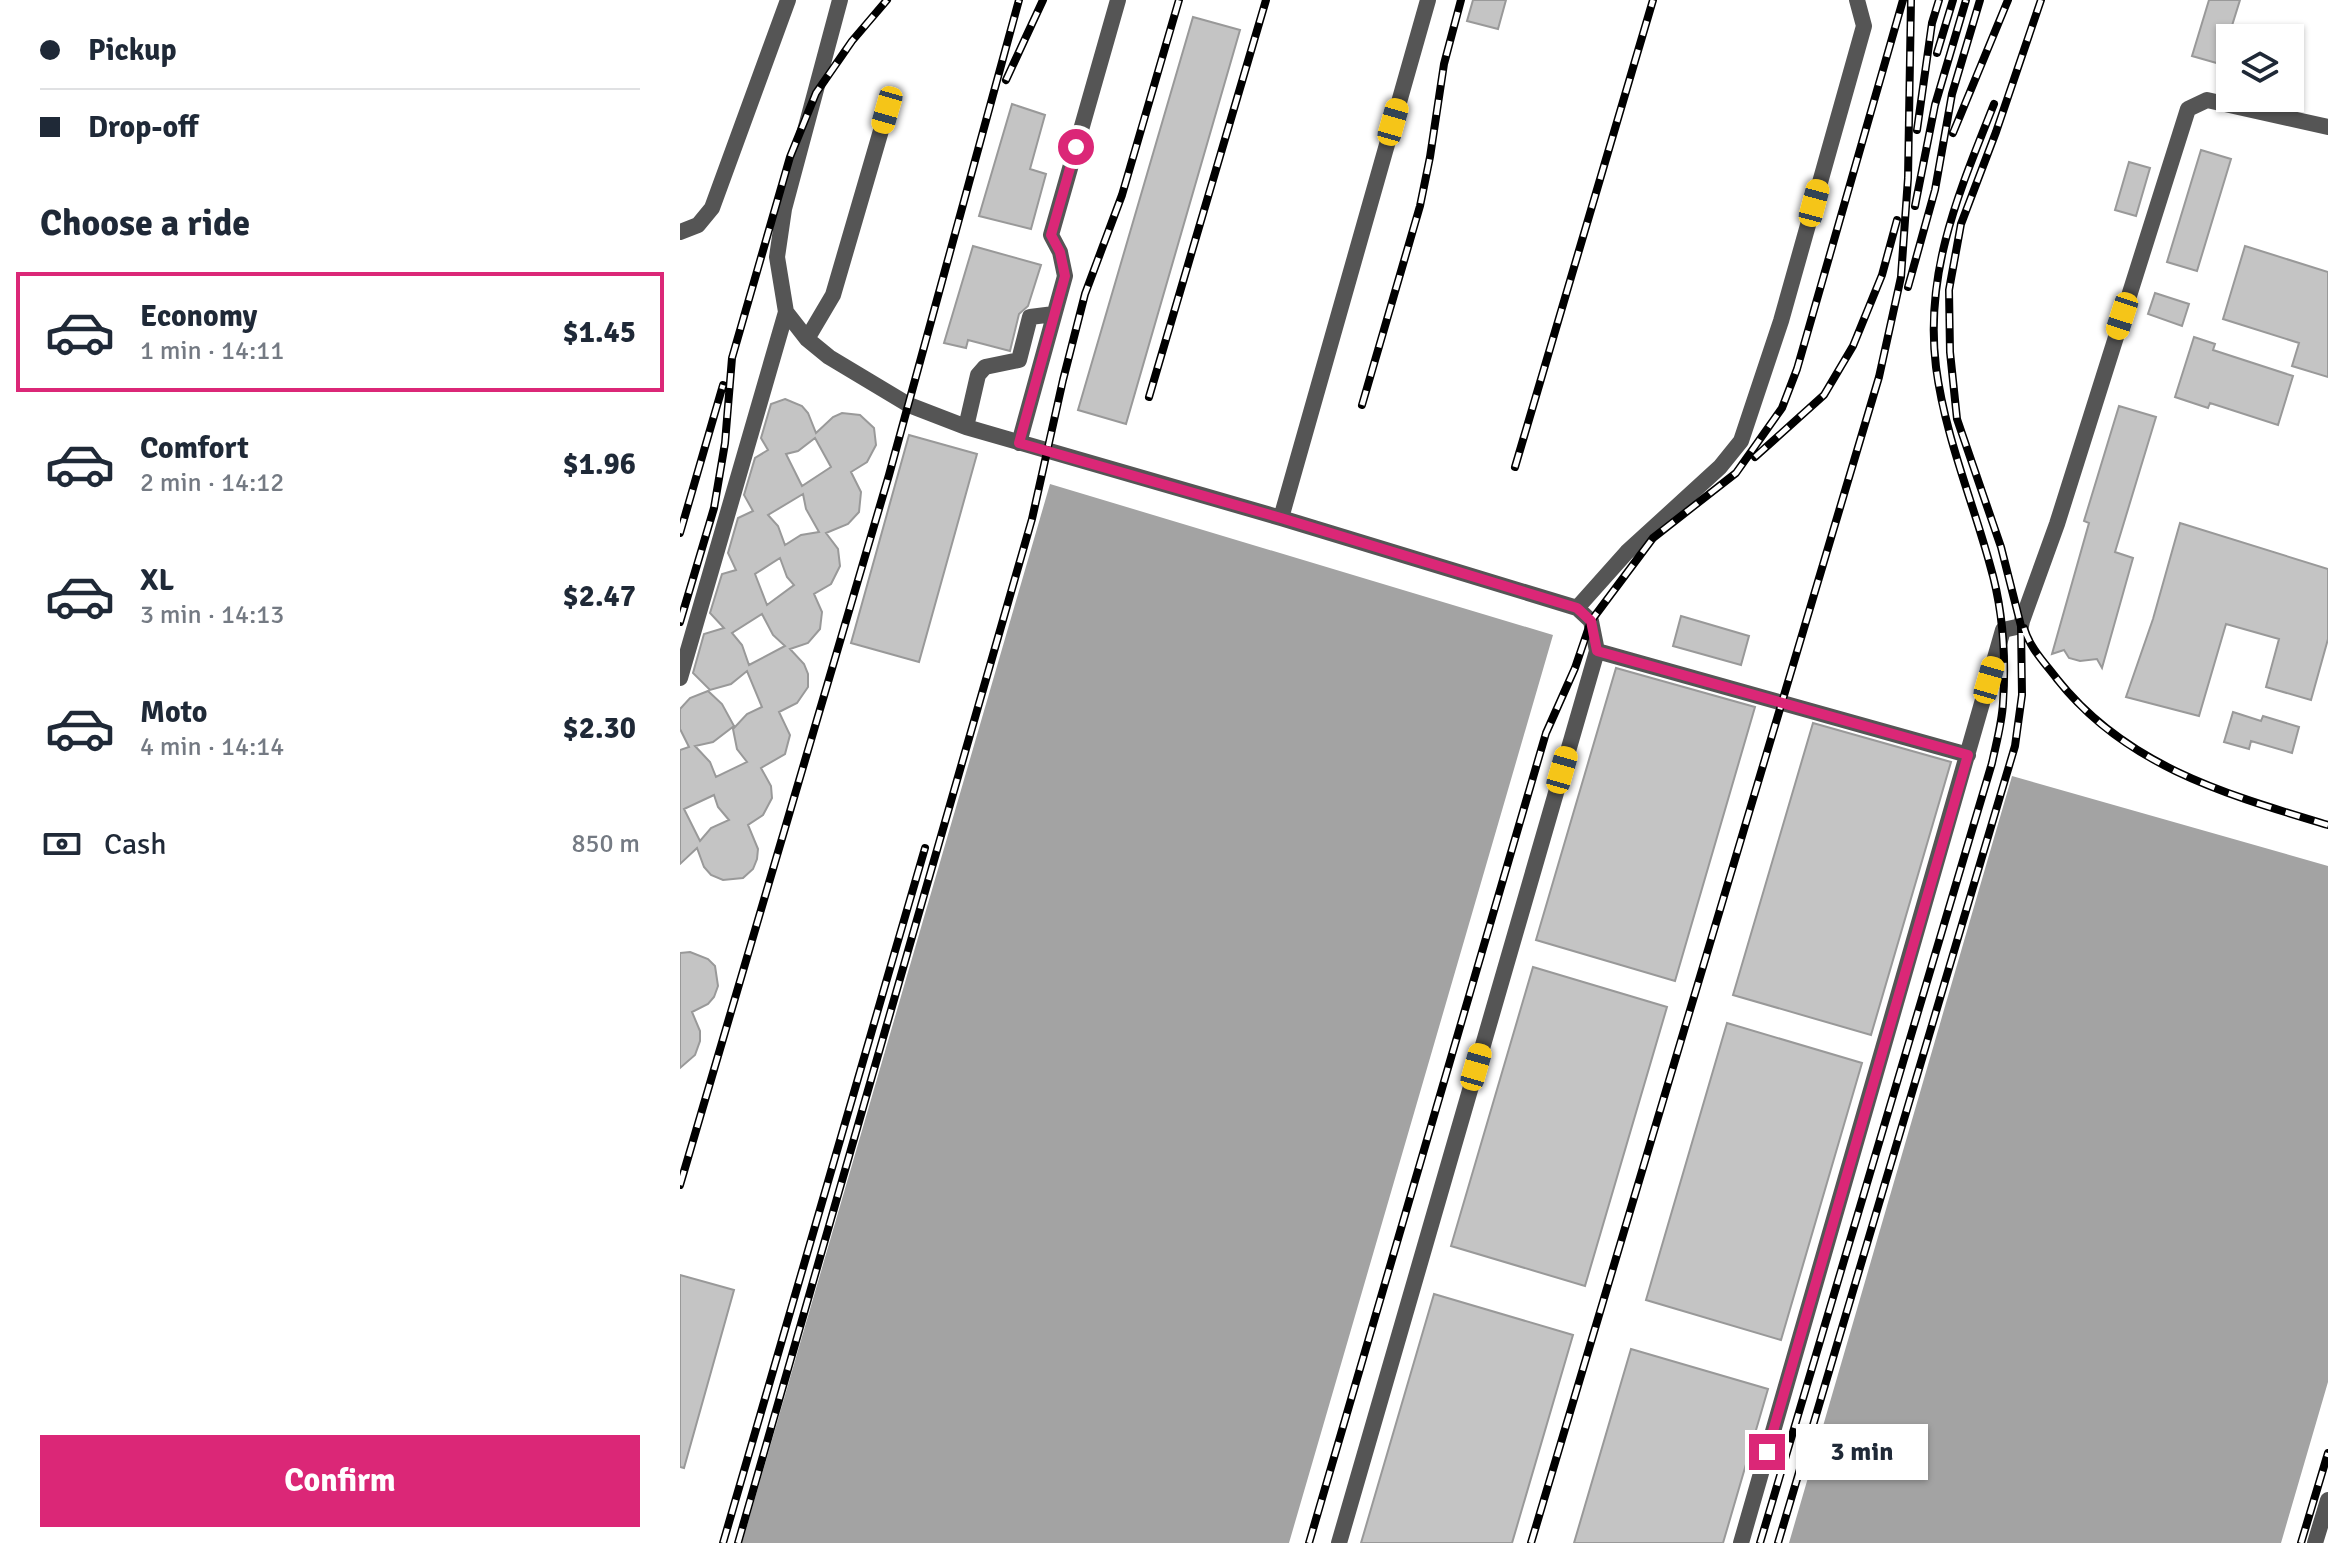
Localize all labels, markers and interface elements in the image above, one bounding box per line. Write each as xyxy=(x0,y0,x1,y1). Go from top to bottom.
map controls xyxy=(2216,24,2304,112)
button: layers xyxy=(2216,24,2304,112)
text: Pickup xyxy=(88,32,177,69)
car xyxy=(869,84,905,136)
car xyxy=(1375,96,1411,148)
text: Drop-off xyxy=(88,109,198,146)
route start xyxy=(1058,129,1094,165)
car xyxy=(1796,177,1832,229)
text: Choose a ride xyxy=(40,201,250,246)
car xyxy=(2103,289,2141,343)
icon: car xyxy=(44,296,116,368)
text: Economy xyxy=(140,298,257,335)
text: $1.45 xyxy=(563,314,636,351)
text: 1 min · 14:11 xyxy=(140,335,284,367)
icon: car xyxy=(44,428,116,500)
text: Comfort xyxy=(140,430,249,467)
text: $1.96 xyxy=(563,446,636,483)
text: 2 min · 14:12 xyxy=(140,467,284,499)
icon: car xyxy=(44,560,116,632)
text: XL xyxy=(140,562,174,599)
text: $2.47 xyxy=(563,578,636,615)
text: 3 min · 14:13 xyxy=(140,599,284,631)
car xyxy=(1971,654,2007,706)
icon: car xyxy=(44,692,116,764)
text: Moto xyxy=(140,694,207,731)
text: $2.30 xyxy=(563,710,636,747)
text: 4 min · 14:14 xyxy=(140,731,284,763)
car xyxy=(1544,744,1580,796)
icon: cash xyxy=(40,822,84,866)
text: Cash xyxy=(104,826,167,863)
text: 850 m xyxy=(571,828,640,860)
car xyxy=(1458,1041,1494,1093)
callout: 3 min xyxy=(1795,1424,1927,1480)
route end xyxy=(1749,1434,1785,1470)
button: Confirm xyxy=(40,1435,640,1527)
text: 3 min xyxy=(1831,1436,1893,1468)

